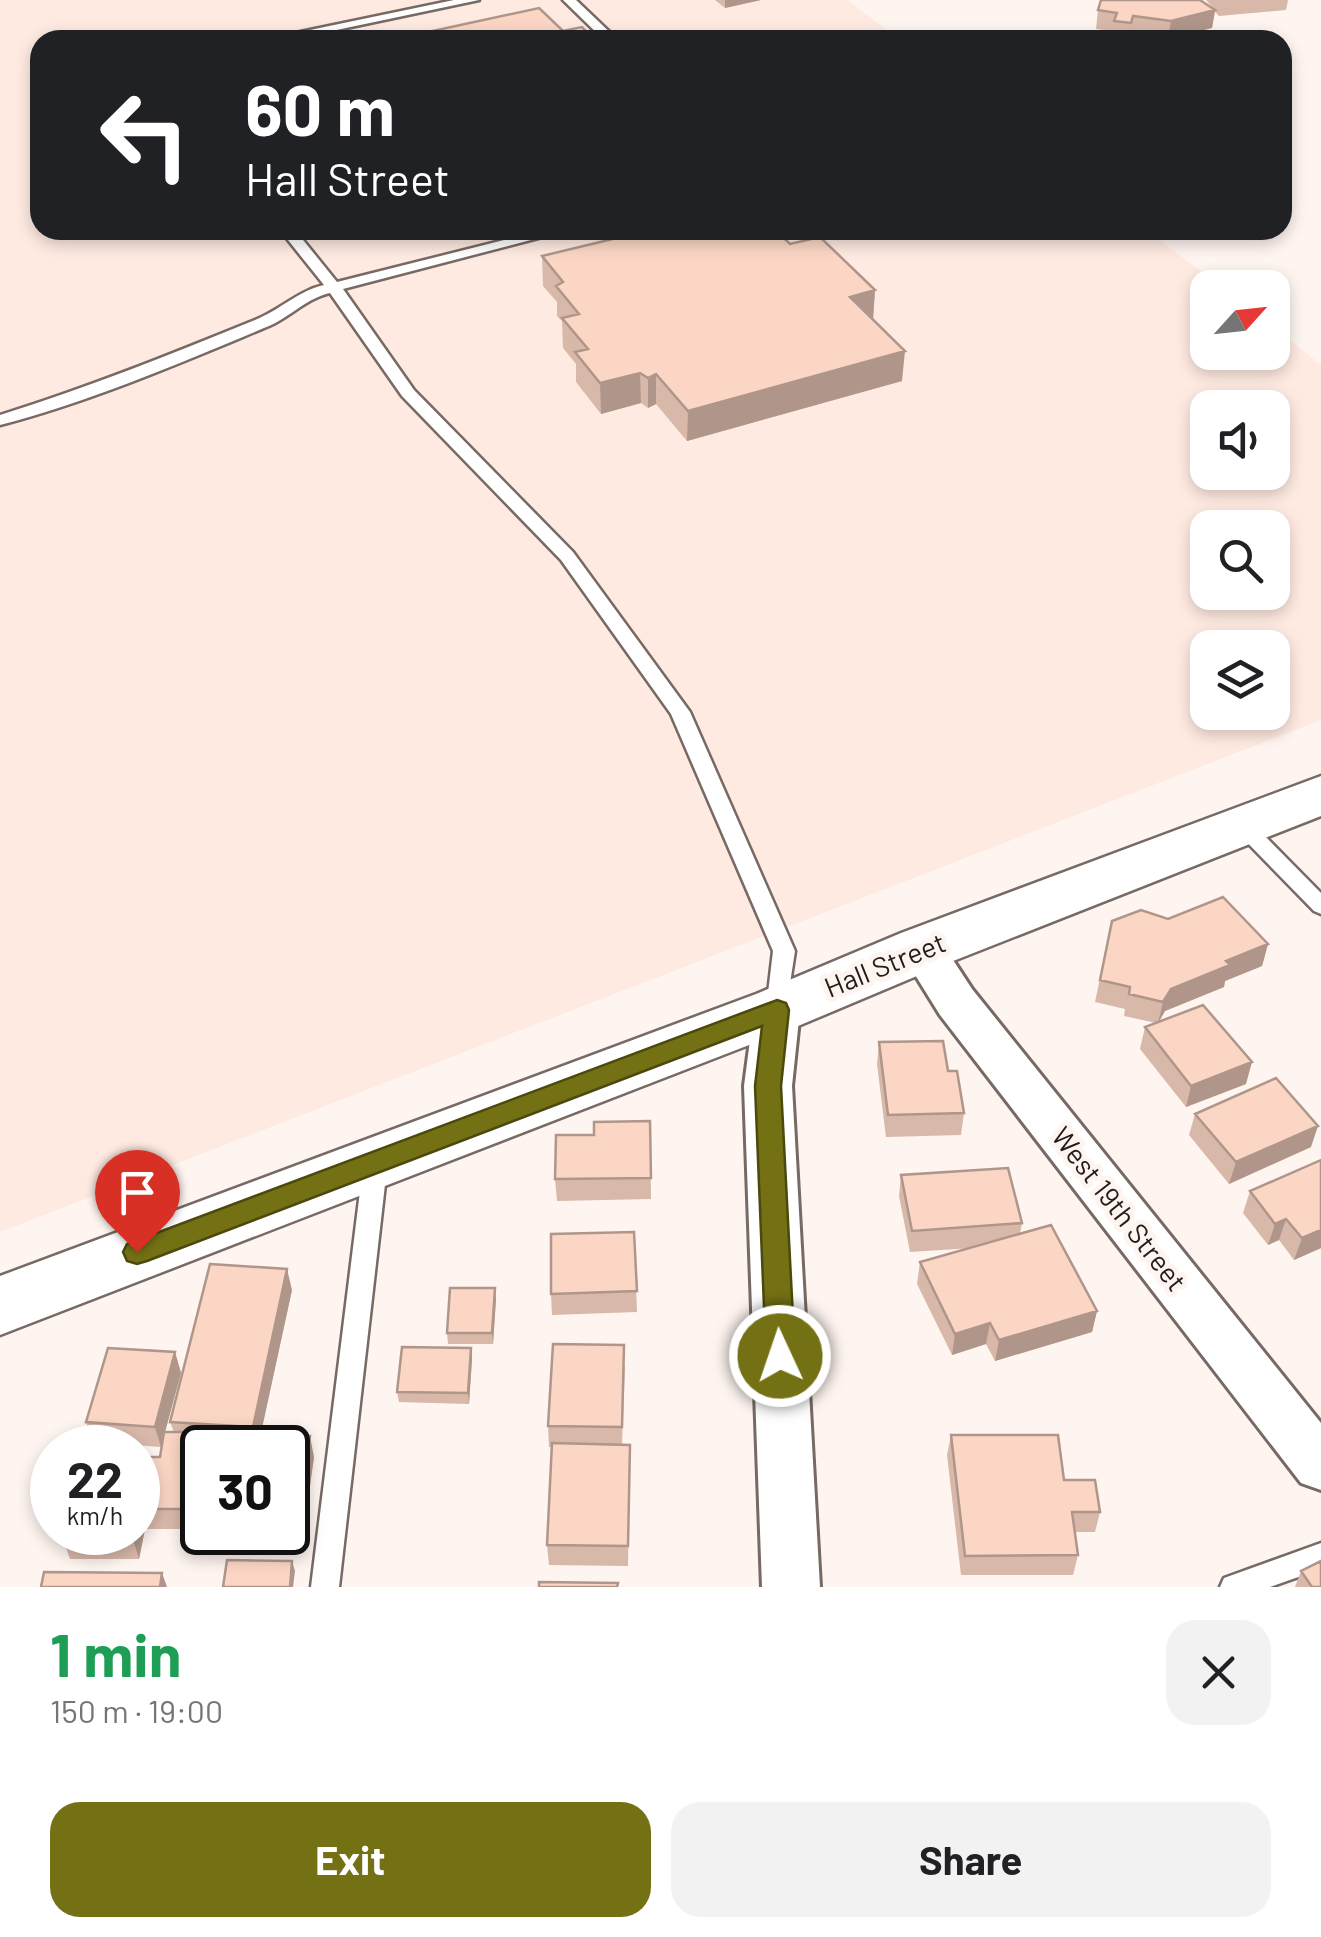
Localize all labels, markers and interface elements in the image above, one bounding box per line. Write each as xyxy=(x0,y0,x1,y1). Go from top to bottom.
text: 60 m xyxy=(245,66,395,150)
icon: left xyxy=(80,70,210,200)
text: Hall Street xyxy=(245,151,450,205)
north arrow xyxy=(1190,270,1290,370)
map controls xyxy=(1190,270,1290,730)
button: sound xyxy=(1190,390,1290,490)
button: search xyxy=(1190,510,1290,610)
button: layers xyxy=(1190,630,1290,730)
street label: Hall Street xyxy=(819,924,950,1004)
street label: West 19th Street xyxy=(1045,1120,1194,1297)
pin xyxy=(95,1150,180,1253)
icon: arrive xyxy=(110,1165,165,1220)
position arrow xyxy=(728,1304,832,1408)
speed limit sign: 30 xyxy=(180,1425,310,1555)
text: 22 xyxy=(67,1448,123,1508)
text: km/h xyxy=(67,1500,123,1530)
text: 1 min xyxy=(50,1617,181,1689)
button: close xyxy=(1166,1620,1271,1725)
text: 150 m · 19:00 xyxy=(50,1691,223,1729)
button: Exit xyxy=(50,1802,651,1917)
button: Share xyxy=(671,1802,1271,1917)

